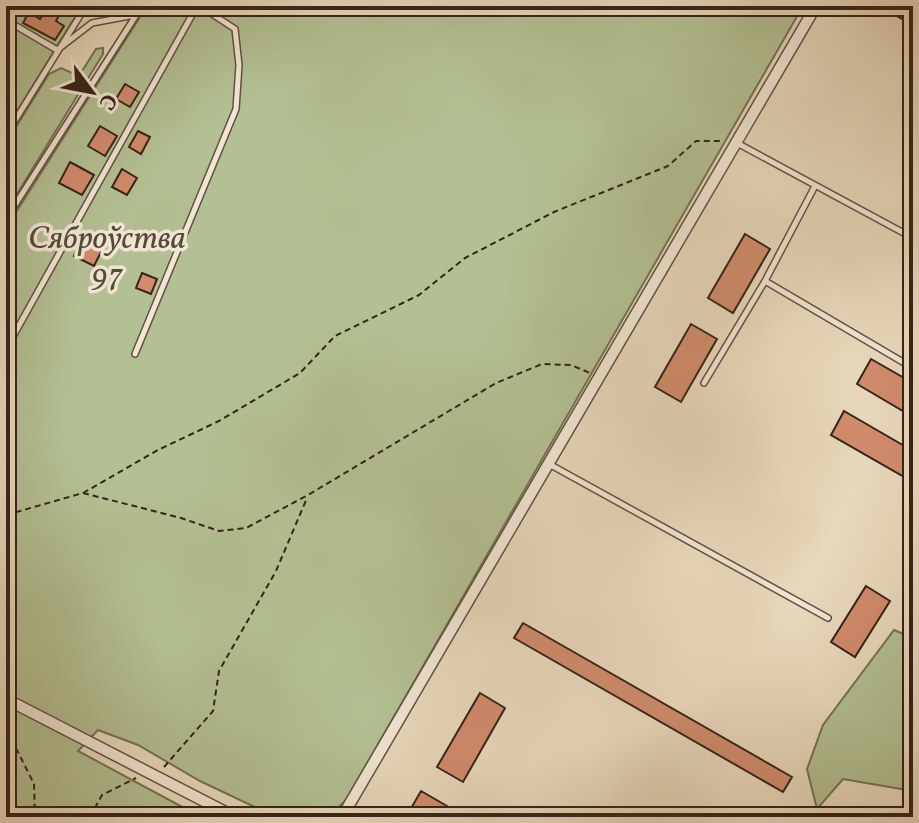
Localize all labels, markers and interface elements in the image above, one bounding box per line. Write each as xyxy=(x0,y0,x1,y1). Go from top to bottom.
north arrow xyxy=(52,52,132,132)
text: С xyxy=(90,87,124,115)
park label: Сяброўства 97 xyxy=(28,218,186,299)

